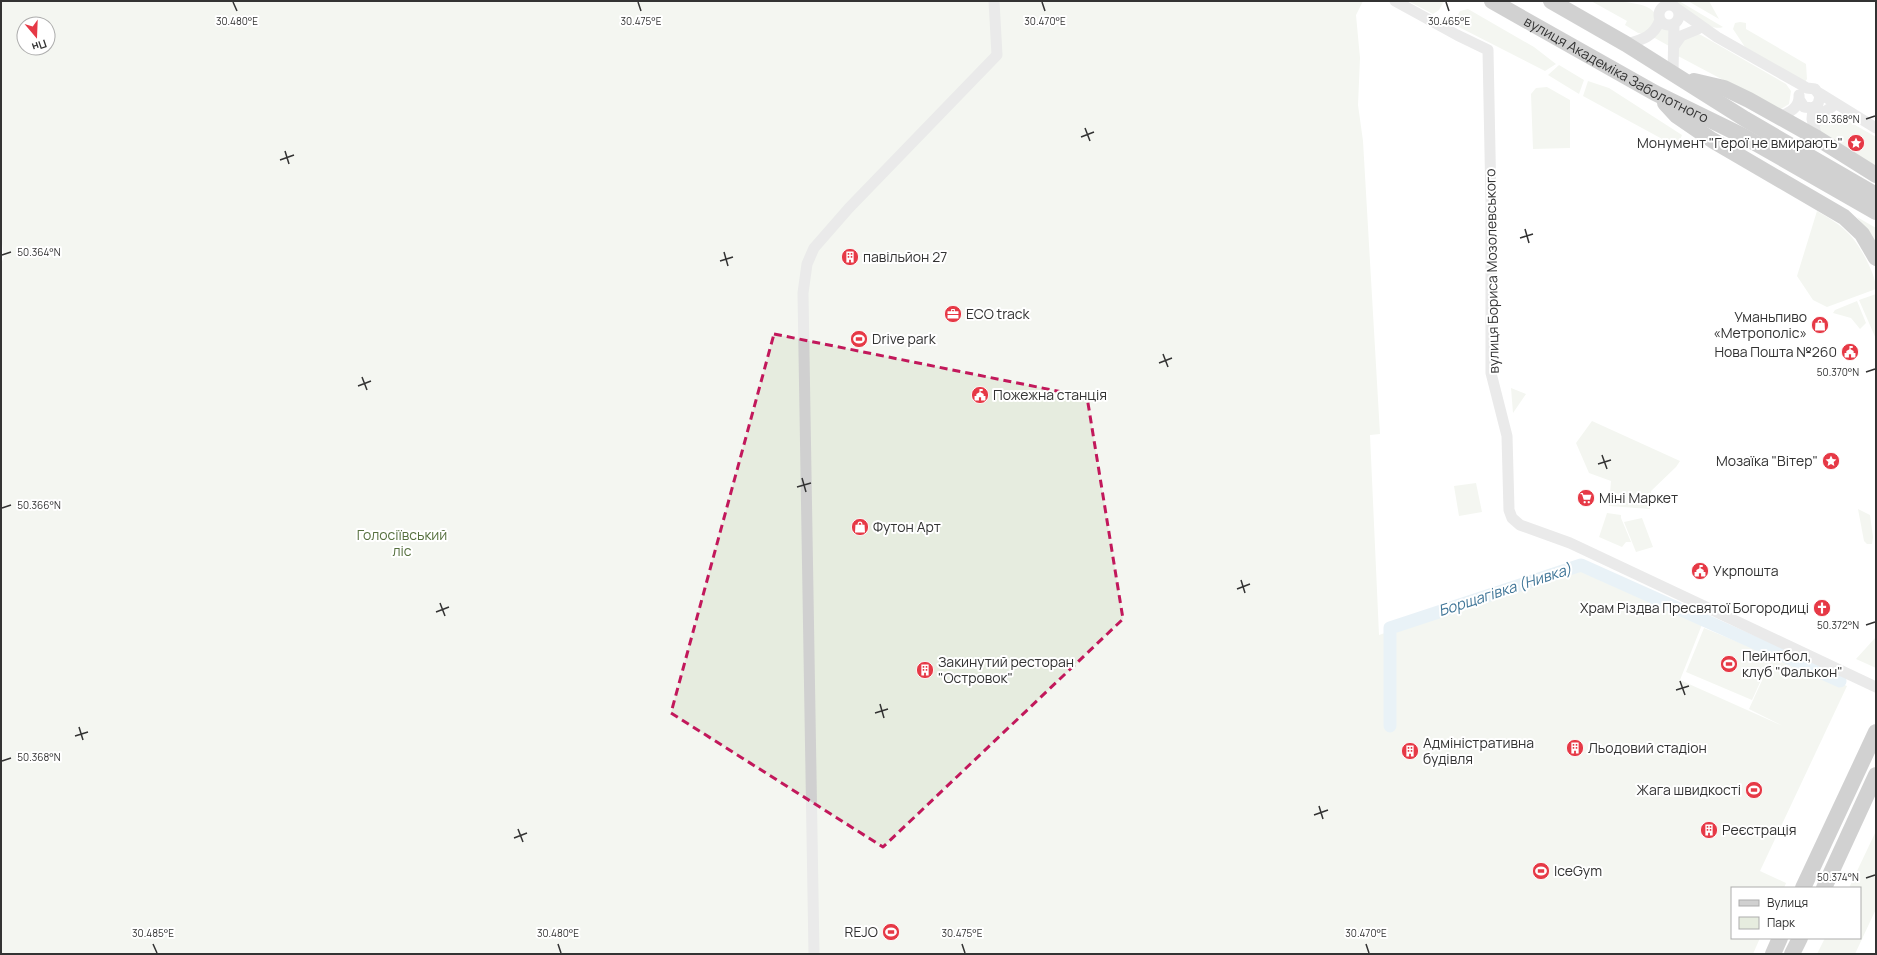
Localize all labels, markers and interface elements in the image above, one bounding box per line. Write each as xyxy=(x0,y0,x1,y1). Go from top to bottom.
street label: вулиця Академіка Заболотного xyxy=(1521,11,1712,127)
text: 30.480°E xyxy=(216,14,258,28)
text: 30.475°E xyxy=(620,14,662,28)
text: 30.470°E xyxy=(1024,14,1066,28)
text: 30.465°E xyxy=(1428,14,1470,28)
north arrow xyxy=(16,16,56,56)
text: Пн xyxy=(30,36,49,55)
text: 50.368°N xyxy=(1816,112,1860,126)
place label: Монумент "Герої не вмирають" xyxy=(1637,133,1843,152)
place icon: Монумент "Герої не вмирають" xyxy=(1846,133,1866,153)
street label: вулиця Бориса Мозолевського xyxy=(1480,168,1503,374)
text: 50.364°N xyxy=(17,245,61,259)
building icon: павільйон 27 xyxy=(840,247,860,267)
place label: павільйон 27 xyxy=(863,247,947,266)
office icon: ECO track xyxy=(943,304,963,324)
place label: ECO track xyxy=(966,304,1030,323)
place label: Уманьпиво «Метрополіс» xyxy=(1713,307,1807,342)
shop icon: Уманьпиво «Метрополіс» xyxy=(1810,315,1830,335)
sports icon: Drive park xyxy=(849,329,869,349)
place label: Drive park xyxy=(872,329,937,348)
place label: Нова Пошта №260 xyxy=(1714,342,1837,361)
public building icon: Нова Пошта №260 xyxy=(1840,342,1860,362)
text: 50.370°N xyxy=(1817,365,1859,379)
public building icon: Пожежна станція xyxy=(970,385,990,405)
place label: Пожежна станція xyxy=(993,385,1107,404)
place label: Мозаїка "Вітер" xyxy=(1716,451,1818,470)
place icon: Мозаїка "Вітер" xyxy=(1821,451,1841,471)
supermarket icon: Міні Маркет xyxy=(1576,488,1596,508)
place label: Міні Маркет xyxy=(1599,488,1678,507)
text: 50.366°N xyxy=(17,498,61,512)
shop icon: Футон Арт xyxy=(850,517,870,537)
place label: Футон Арт xyxy=(873,517,941,536)
park label: Голосіївський ліс xyxy=(357,525,447,560)
water label: Борщагівка (Нивка) xyxy=(1435,558,1574,621)
public building icon: Укрпошта xyxy=(1690,561,1710,581)
place label: Укрпошта xyxy=(1713,561,1778,580)
place label: Храм Різдва Пресвятої Богородиці xyxy=(1580,598,1809,617)
church icon: Храм Різдва Пресвятої Богородиці xyxy=(1812,598,1832,618)
text: 50.372°N xyxy=(1817,618,1859,632)
place label: Пейнтбол, клуб "Фалькон" xyxy=(1742,646,1843,681)
place label: Закинутий ресторан "Островок" xyxy=(938,652,1074,687)
sports icon: Пейнтбол, клуб "Фалькон" xyxy=(1719,654,1739,674)
building icon: Закинутий ресторан "Островок" xyxy=(915,660,935,680)
place label: Адміністративна будівля xyxy=(1423,733,1534,768)
building icon: Льодовий стадіон xyxy=(1565,738,1585,758)
place label: Льодовий стадіон xyxy=(1588,738,1707,757)
building icon: Адміністративна будівля xyxy=(1400,741,1420,761)
text: 50.368°N xyxy=(17,750,61,764)
place label: Жага швидкості xyxy=(1636,780,1741,799)
sports icon: Жага швидкості xyxy=(1744,780,1764,800)
building icon: Реєстрація xyxy=(1699,820,1719,840)
place label: Реєстрація xyxy=(1722,820,1797,839)
sports icon: IceGym xyxy=(1531,861,1551,881)
place label: IceGym xyxy=(1554,861,1602,880)
text: 50.374°N xyxy=(1817,870,1859,884)
legend xyxy=(1731,887,1861,939)
text: Вулиця xyxy=(1767,894,1808,911)
text: Парк xyxy=(1767,914,1796,931)
place label: REJO xyxy=(845,922,878,941)
sports icon: REJO xyxy=(881,922,901,942)
text: 30.485°E xyxy=(132,926,174,940)
text: 30.480°E xyxy=(537,926,579,940)
text: 30.475°E xyxy=(941,926,983,940)
text: 30.470°E xyxy=(1345,926,1387,940)

